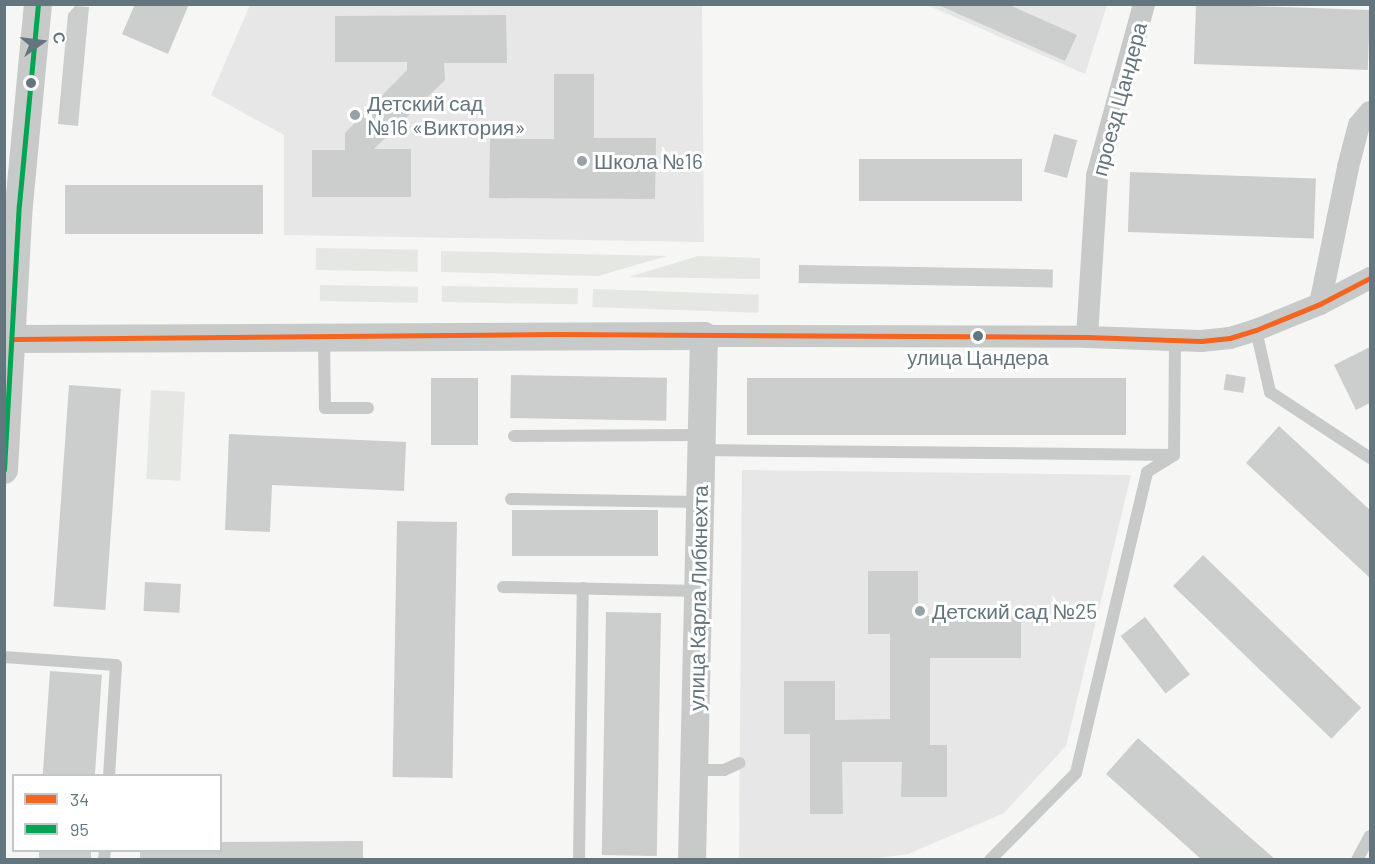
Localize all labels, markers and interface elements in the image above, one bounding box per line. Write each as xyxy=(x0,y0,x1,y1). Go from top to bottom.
north arrow xyxy=(12,12,72,72)
street label: проезд Цандера xyxy=(1086,19,1152,179)
text: С xyxy=(49,30,71,45)
unlabelled marker xyxy=(25,77,37,89)
place label: Детский сад №16 «Виктория» xyxy=(367,90,526,140)
marker: Детский сад №16 «Виктория» xyxy=(348,108,362,122)
place label: Школа №16 xyxy=(594,148,703,174)
marker: Школа №16 xyxy=(575,154,589,168)
marker: улица Цандера xyxy=(972,330,984,342)
place label: улица Цандера xyxy=(907,345,1049,369)
street label: улица Карла Либкнехта xyxy=(683,485,713,711)
place label: Детский сад №25 xyxy=(932,598,1097,624)
marker: Детский сад №25 xyxy=(913,604,927,618)
legend xyxy=(12,774,222,852)
text: 34 xyxy=(70,788,89,810)
text: 95 xyxy=(70,818,89,840)

